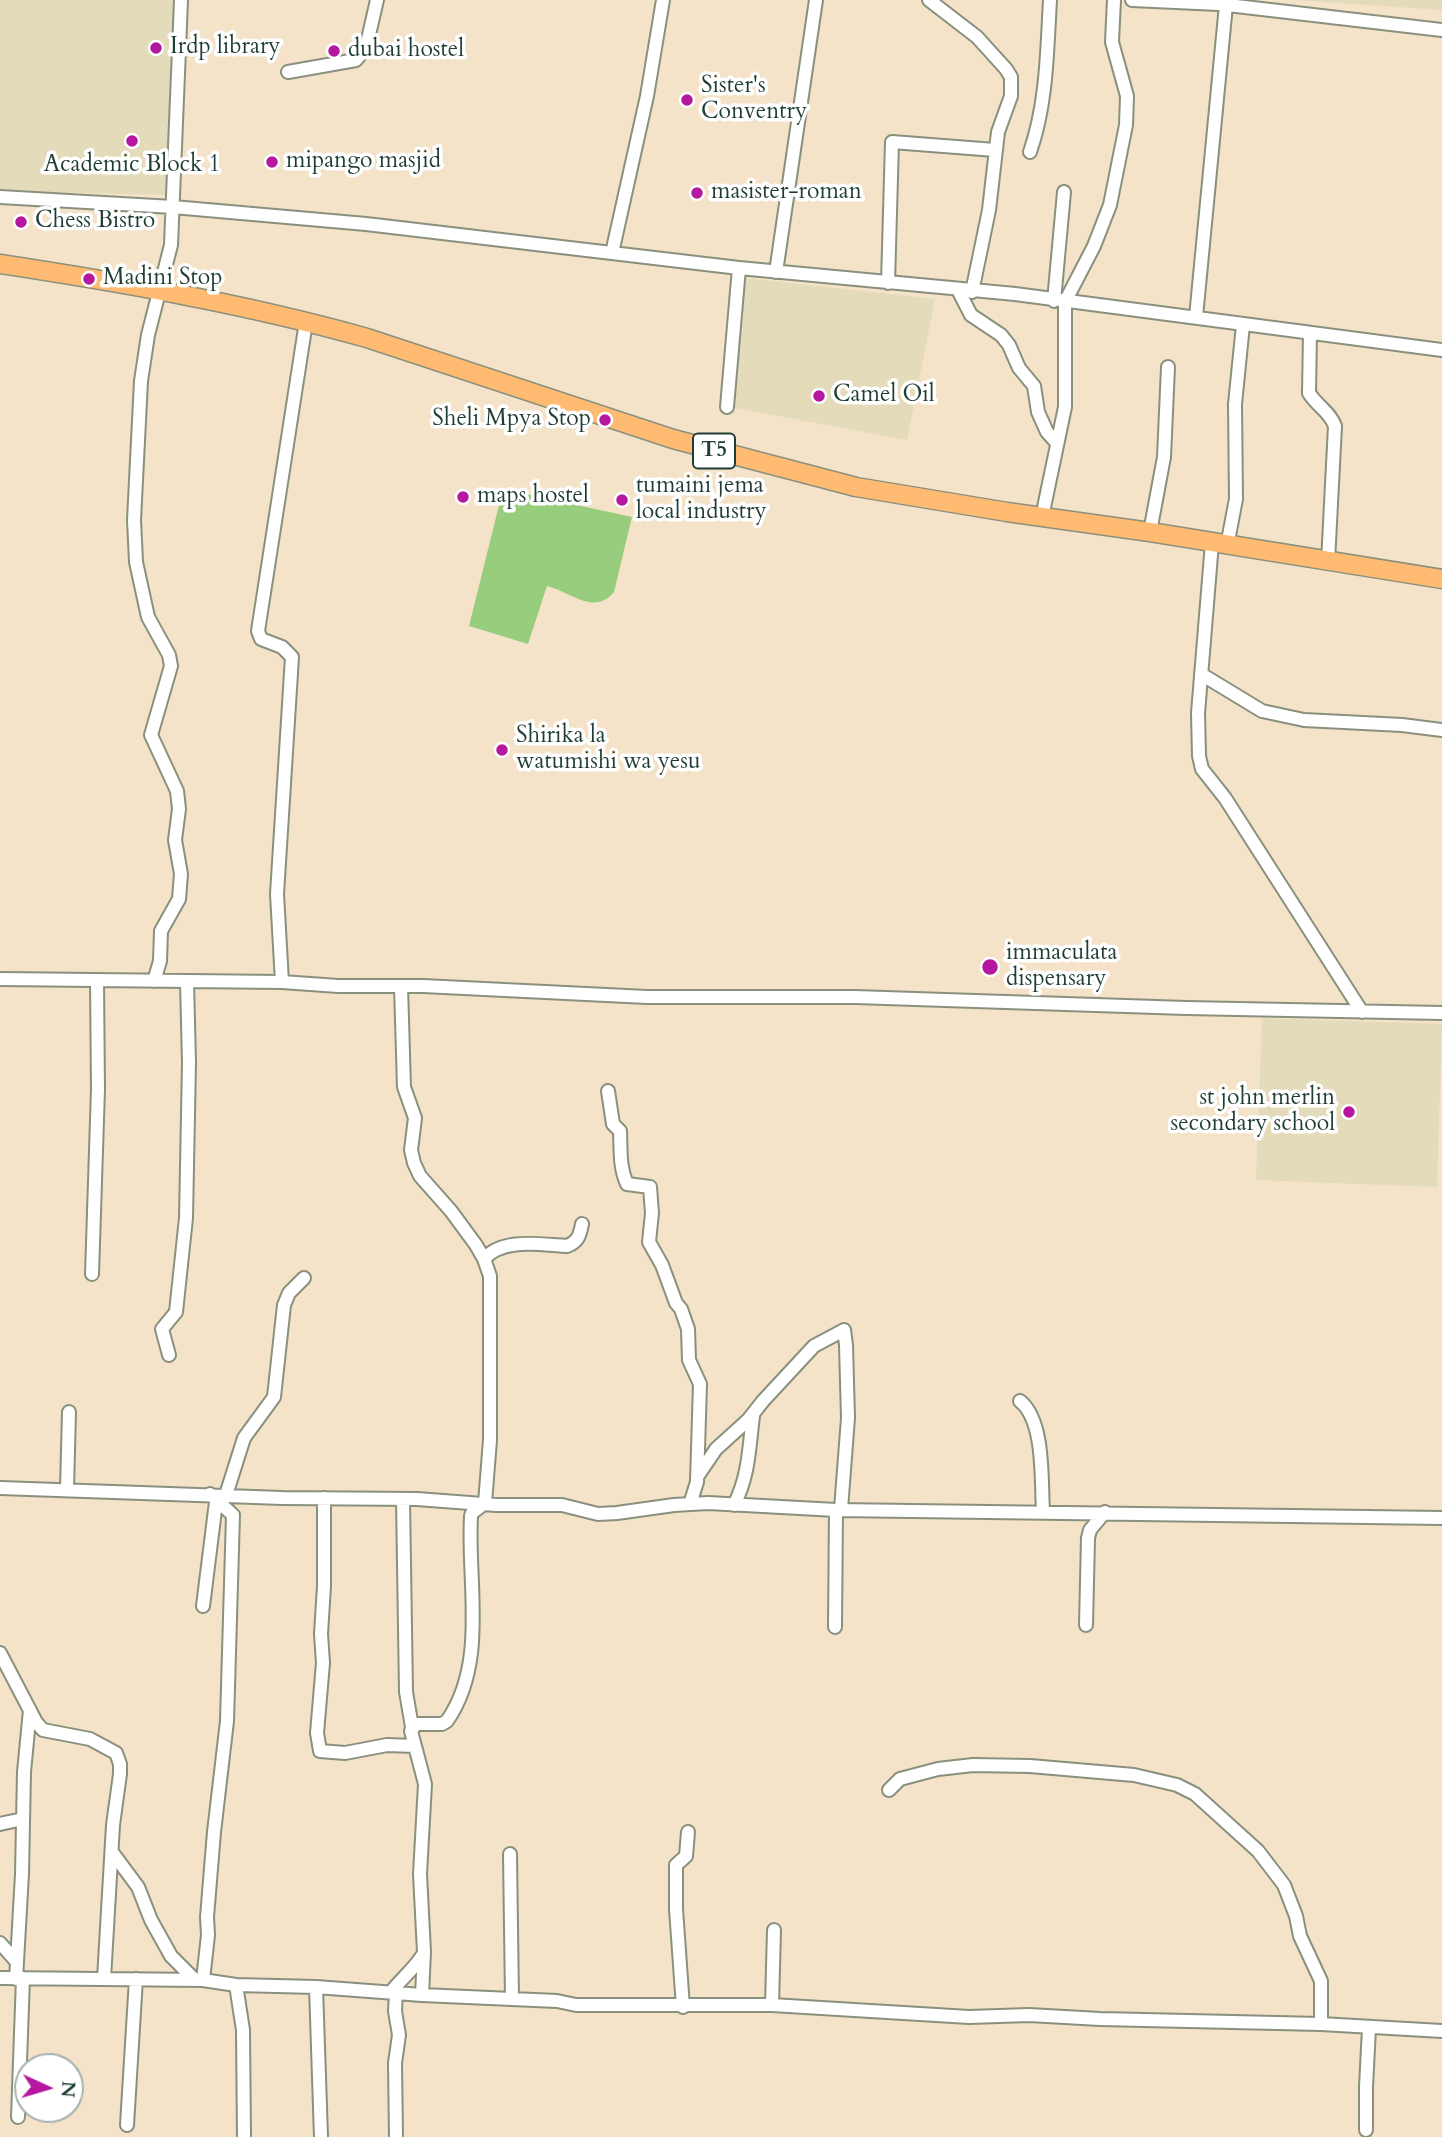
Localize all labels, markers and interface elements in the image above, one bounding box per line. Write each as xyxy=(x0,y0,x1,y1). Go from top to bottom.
place label: Irdp library xyxy=(170,34,280,62)
place label: dubai hostel xyxy=(348,37,464,65)
marker: Irdp library xyxy=(148,40,164,56)
marker: dubai hostel xyxy=(326,43,342,59)
place label: Sister's Conventry xyxy=(701,73,807,127)
marker: Sister's Conventry xyxy=(679,92,695,108)
marker: Academic Block 1 xyxy=(124,133,140,149)
place label: mipango masjid xyxy=(286,148,441,176)
place label: Academic Block 1 xyxy=(44,152,220,180)
marker: mipango masjid xyxy=(264,154,280,170)
place label: masister-roman xyxy=(711,179,862,207)
marker: masister-roman xyxy=(689,185,705,201)
place label: Chess Bistro xyxy=(35,208,155,236)
marker: Chess Bistro xyxy=(13,214,29,230)
place label: Madini Stop xyxy=(103,265,222,293)
marker: Madini Stop xyxy=(81,271,97,287)
place label: Camel Oil xyxy=(833,382,935,410)
marker: Camel Oil xyxy=(811,388,827,404)
place label: Sheli Mpya Stop xyxy=(432,406,591,434)
marker: Sheli Mpya Stop xyxy=(597,412,613,428)
road number: T5 xyxy=(693,434,735,468)
place label: tumaini jema local industry xyxy=(636,473,767,527)
place label: maps hostel xyxy=(477,483,589,511)
marker: maps hostel xyxy=(455,489,471,505)
marker: tumaini jema local industry xyxy=(614,492,630,508)
place label: Shirika la watumishi wa yesu xyxy=(516,723,701,777)
marker: Shirika la watumishi wa yesu xyxy=(494,742,510,758)
place label: immaculata dispensary xyxy=(1006,940,1117,994)
marker: immaculata dispensary xyxy=(980,957,1000,977)
place label: st john merlin secondary school xyxy=(1170,1085,1335,1139)
marker: st john merlin secondary school xyxy=(1341,1104,1357,1120)
north arrow xyxy=(14,2053,84,2123)
text: N xyxy=(54,2080,81,2098)

